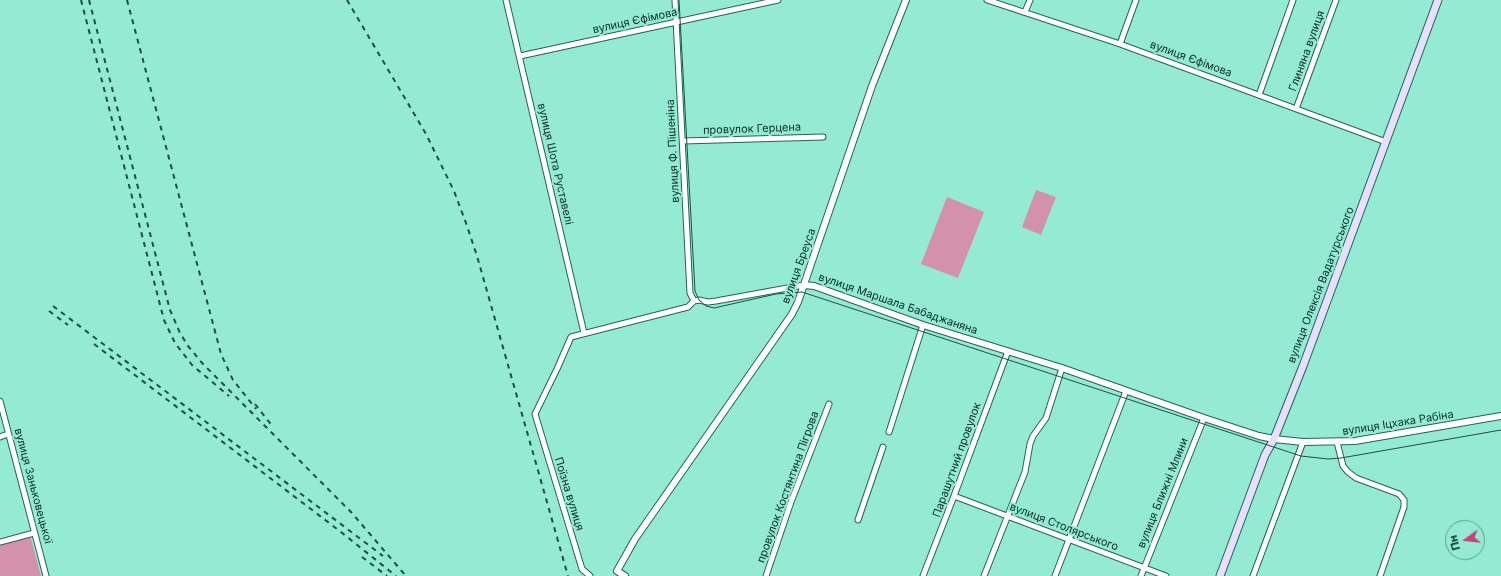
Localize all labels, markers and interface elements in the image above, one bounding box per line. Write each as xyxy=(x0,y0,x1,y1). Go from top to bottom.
street label: вулиця Єфімова xyxy=(591,6,679,36)
street label: Глиняна вулиця xyxy=(1286,9,1328,93)
street label: вулиця Єфімова xyxy=(1148,38,1234,80)
street label: вулиця Ф. Пішеніна xyxy=(664,99,682,203)
street label: вулиця Шота Руставелі xyxy=(535,102,575,226)
street label: провулок Герцена xyxy=(703,121,801,137)
street label: вулиця Олексія Вадатурського xyxy=(1285,205,1357,365)
street label: вулиця Бреуса xyxy=(779,227,819,305)
street label: вулиця Маршала Бабаджаняна xyxy=(817,271,979,337)
street label: Парашутний провулок xyxy=(930,401,984,519)
street label: вулиця Іцхака Рабіна xyxy=(1341,408,1455,438)
street label: провулок Костянтина Пігрова xyxy=(754,409,822,565)
street label: вулиця Заньковецької xyxy=(11,427,55,545)
street label: вулиця Ближні Млини xyxy=(1135,436,1191,550)
street label: Поїзна вулиця xyxy=(552,456,586,532)
street label: вулиця Столярського xyxy=(1008,500,1120,554)
north arrow xyxy=(1445,520,1485,560)
text: Пн xyxy=(1446,534,1463,552)

